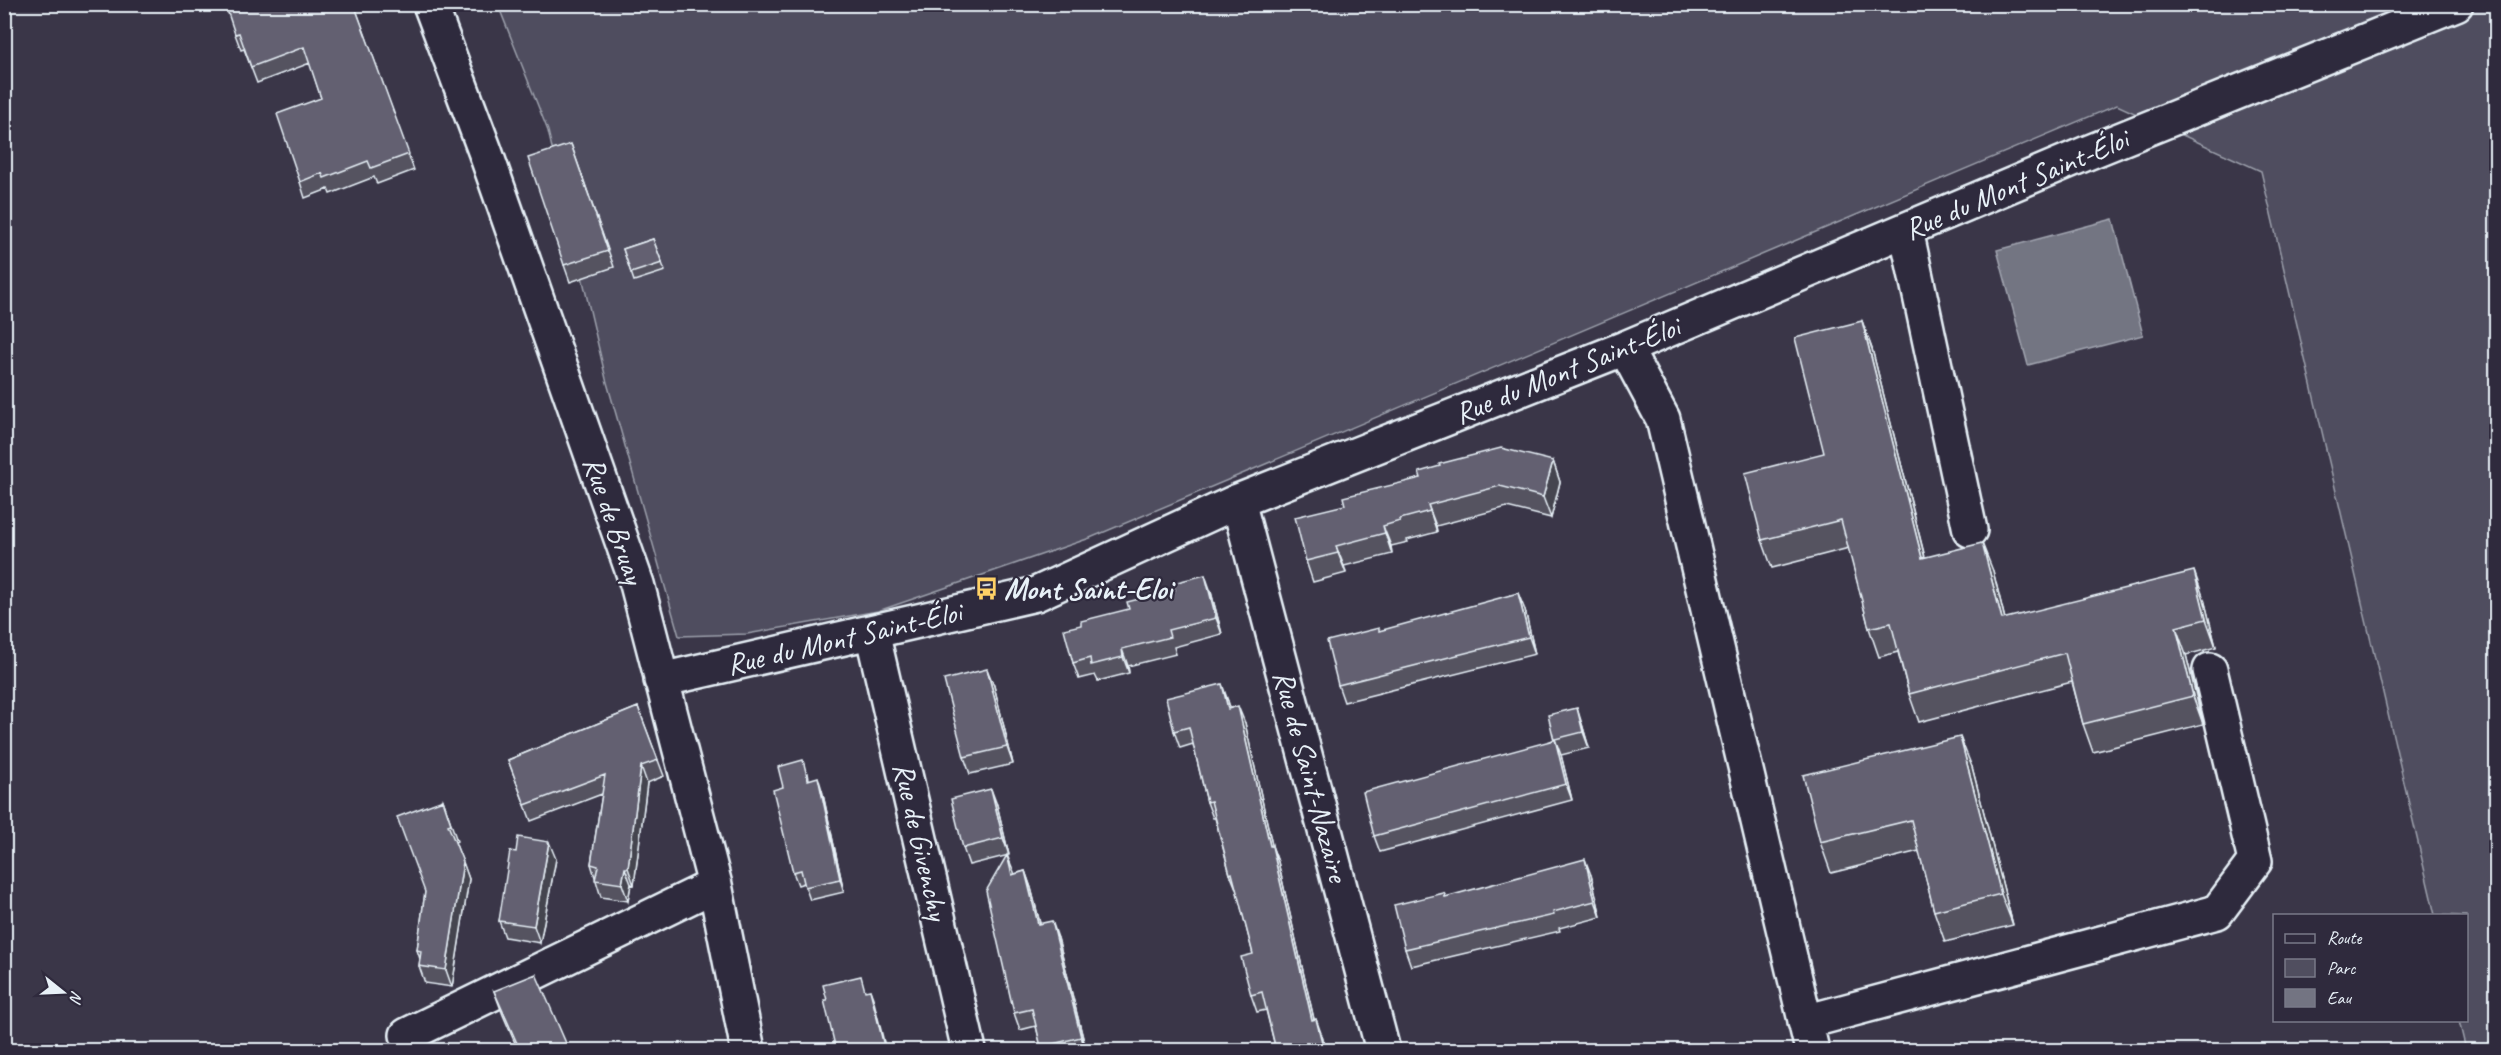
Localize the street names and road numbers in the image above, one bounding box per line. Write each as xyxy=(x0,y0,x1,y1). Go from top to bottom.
street label: Rue du Mont Saint-Éloi xyxy=(1898,118,2137,248)
street label: Rue du Mont Saint-Éloi xyxy=(1449,306,1688,432)
street label: Rue de Bruay xyxy=(575,451,654,591)
street label: Rue du Mont Saint-Éloi xyxy=(723,592,968,683)
street label: Rue de Saint-Nazaire xyxy=(1265,666,1358,888)
street label: Rue de Givenchy xyxy=(884,759,958,926)

